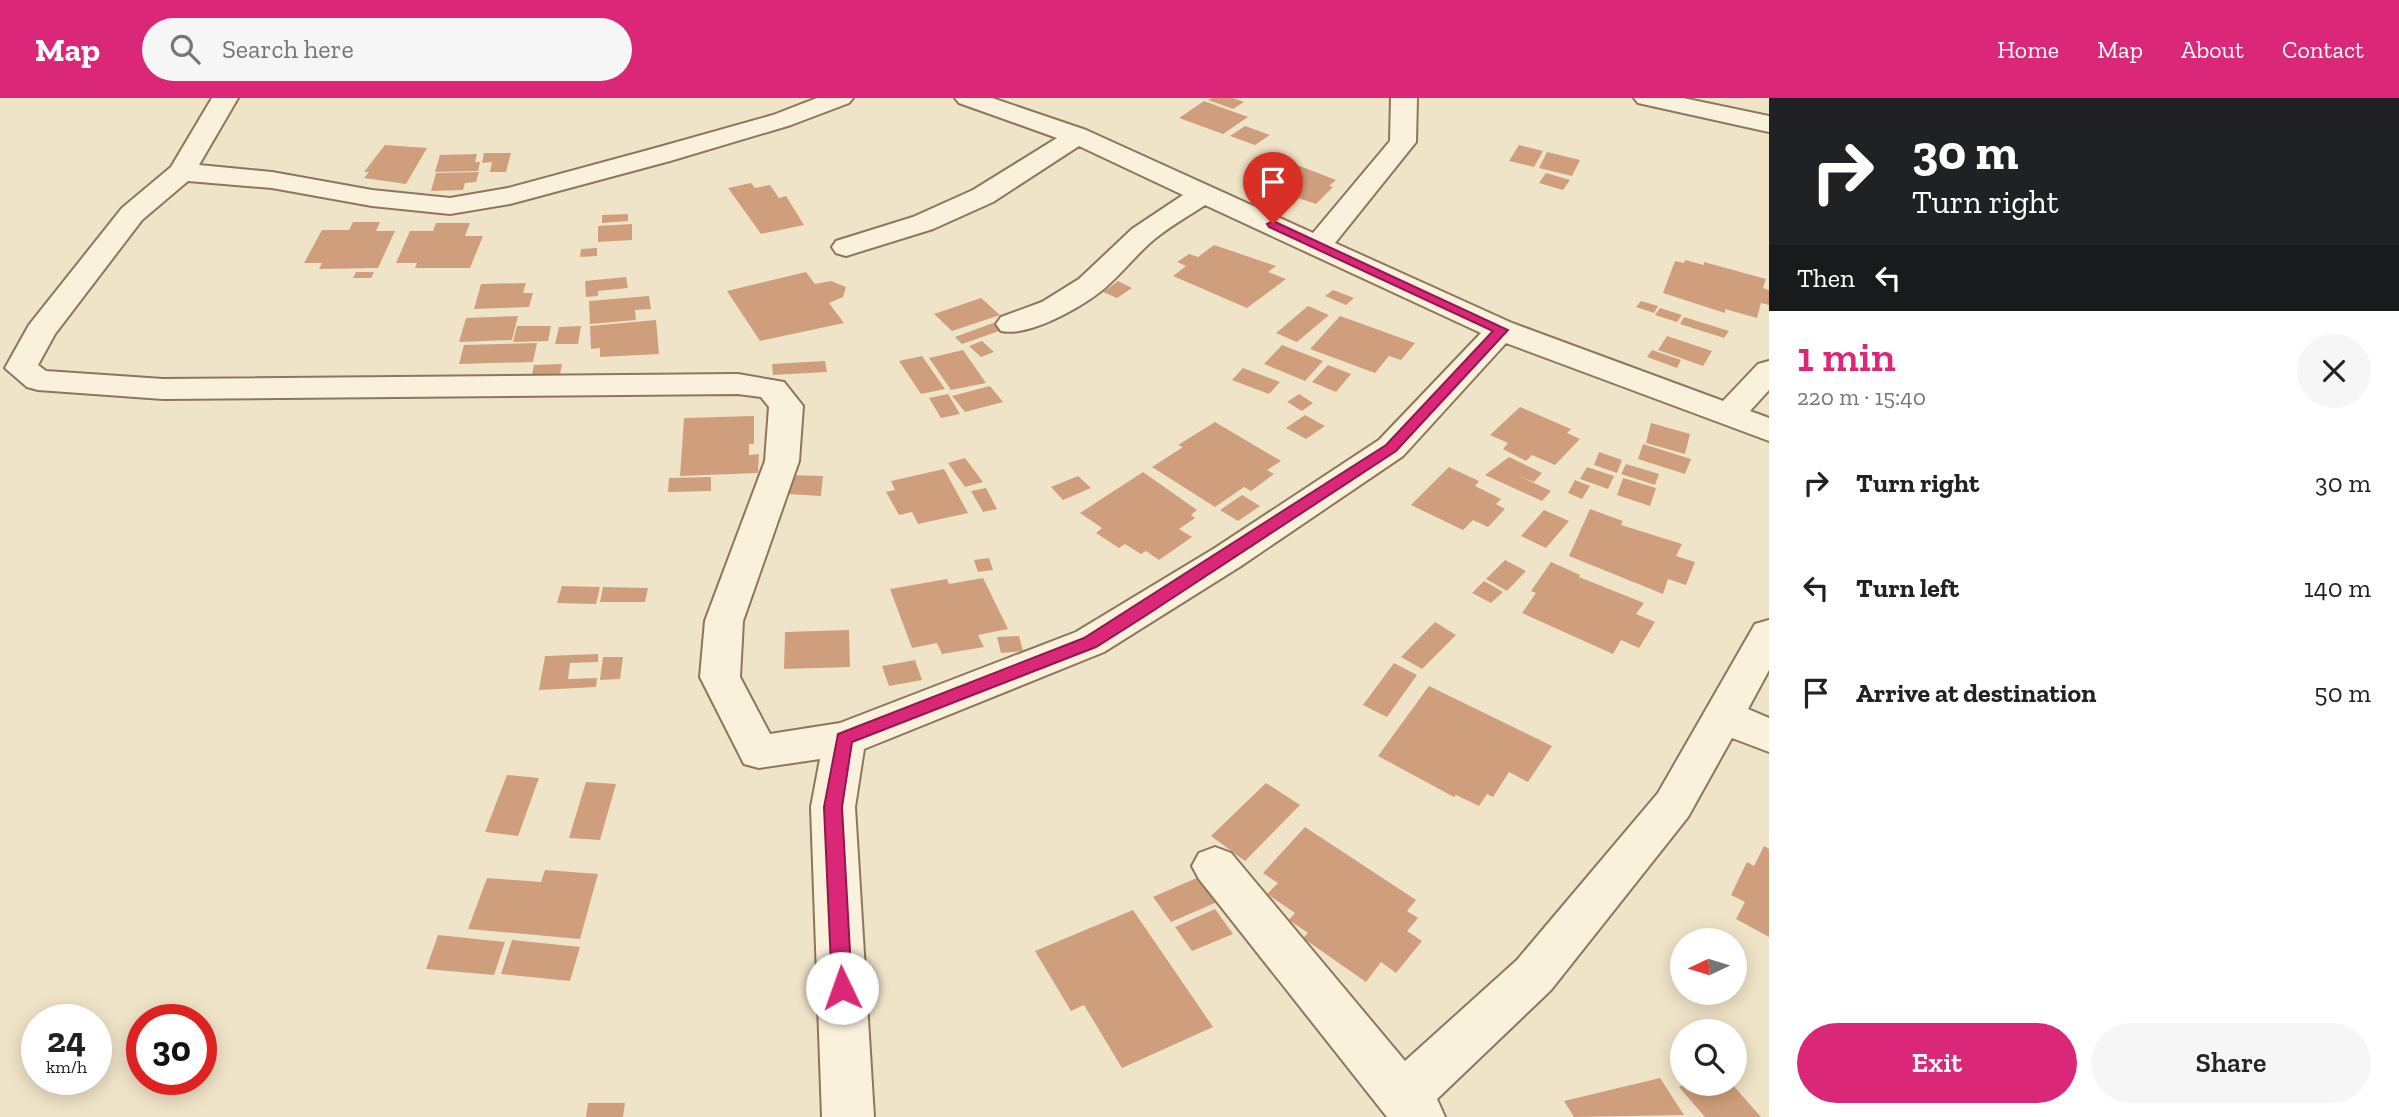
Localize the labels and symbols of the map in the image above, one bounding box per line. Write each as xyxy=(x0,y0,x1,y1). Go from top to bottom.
pin xyxy=(1243,152,1303,224)
north arrow xyxy=(1670,928,1746,1004)
position arrow xyxy=(805,951,879,1025)
speed limit sign: 30 xyxy=(126,1004,217,1095)

